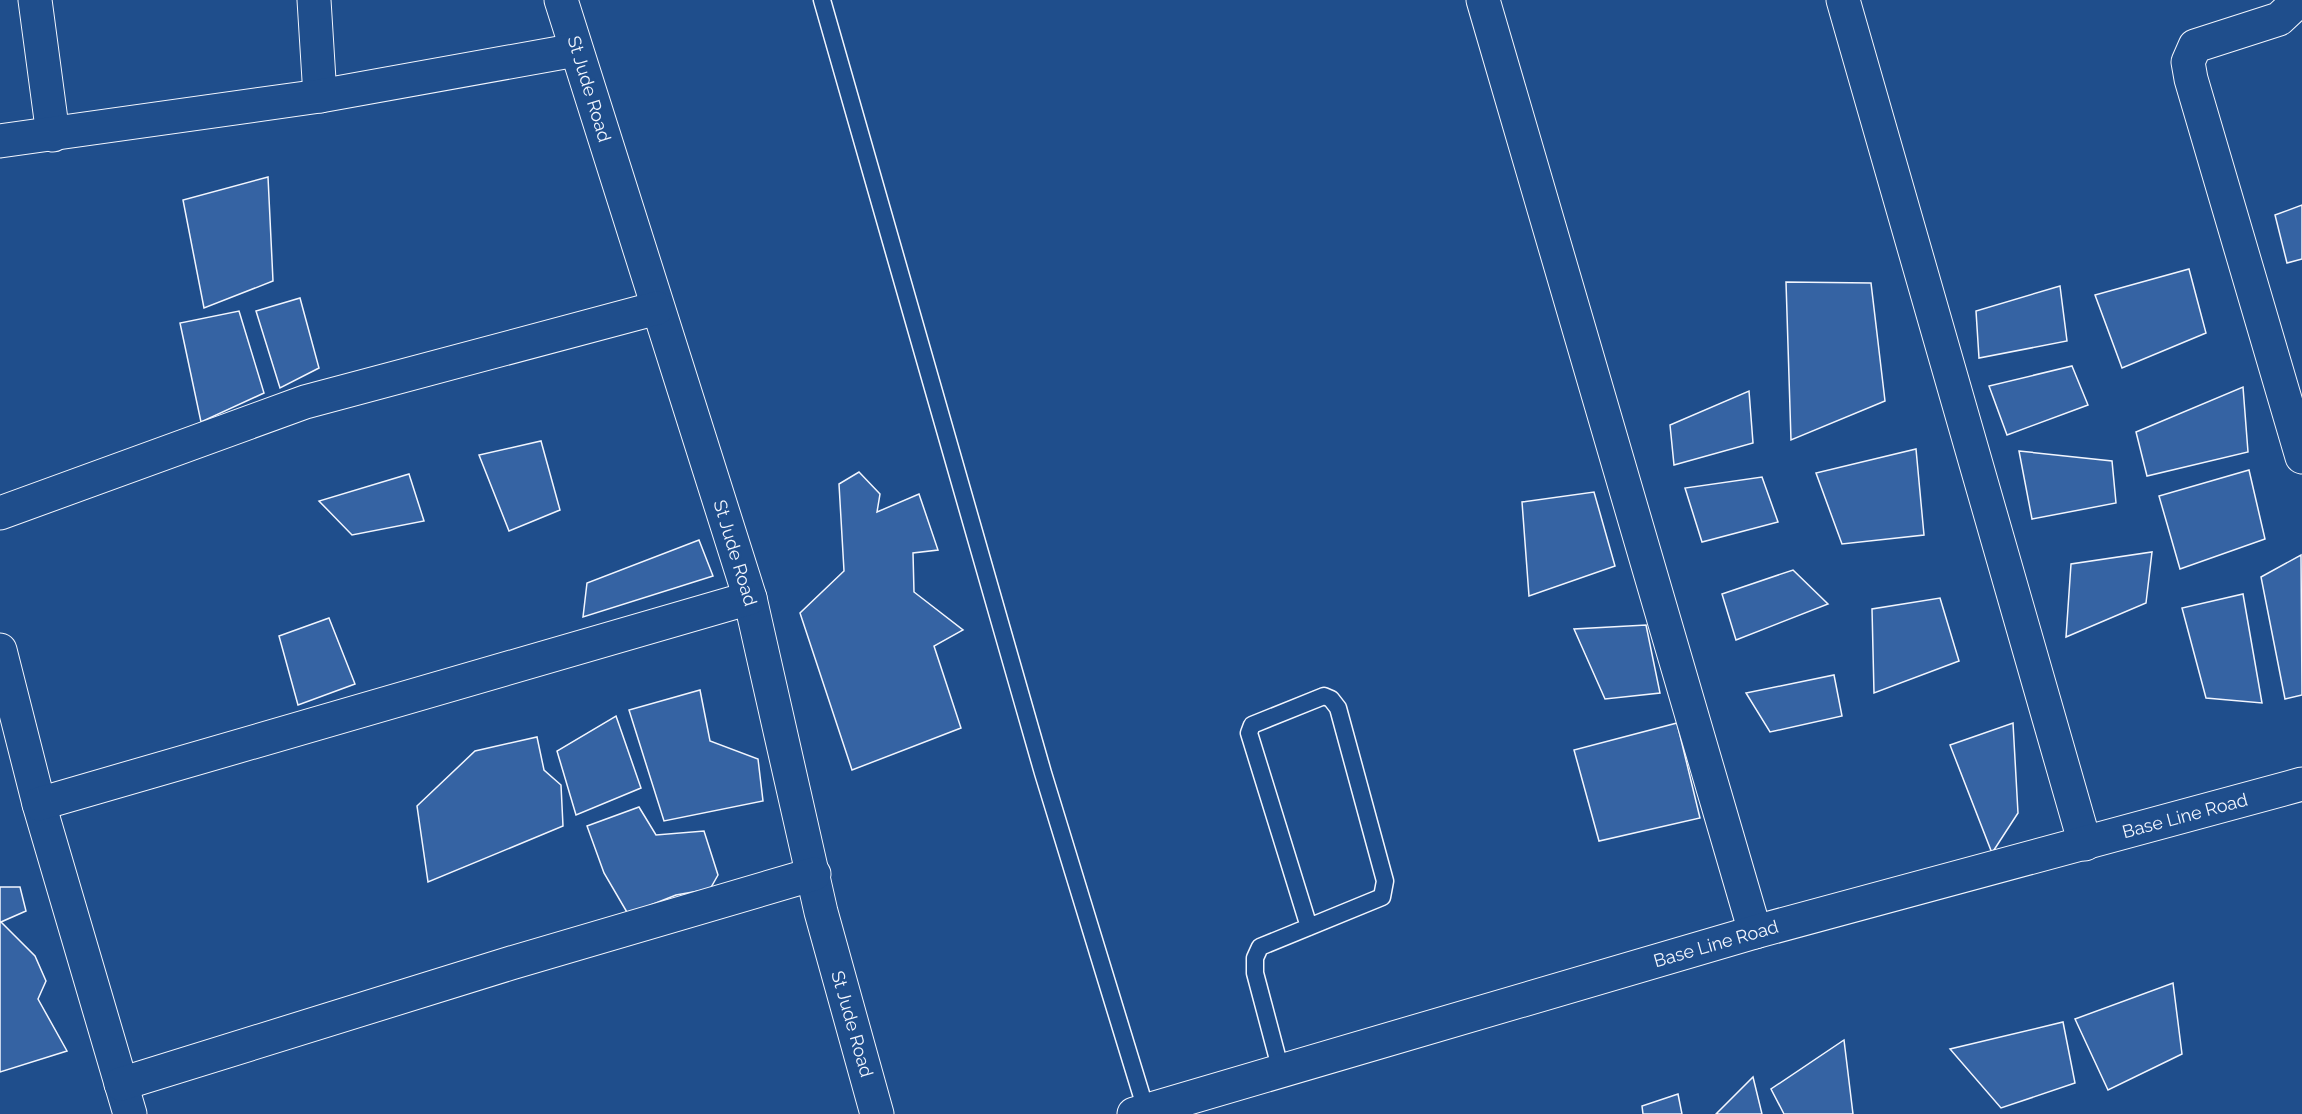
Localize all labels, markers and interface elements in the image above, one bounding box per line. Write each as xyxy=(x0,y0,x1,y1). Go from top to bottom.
street label: St Jude Road xyxy=(563,33,616,144)
street label: St Jude Road xyxy=(709,497,762,608)
street label: Base Line Road xyxy=(2120,789,2250,842)
street label: Base Line Road xyxy=(1651,916,1781,971)
street label: St Jude Road xyxy=(827,968,878,1079)

